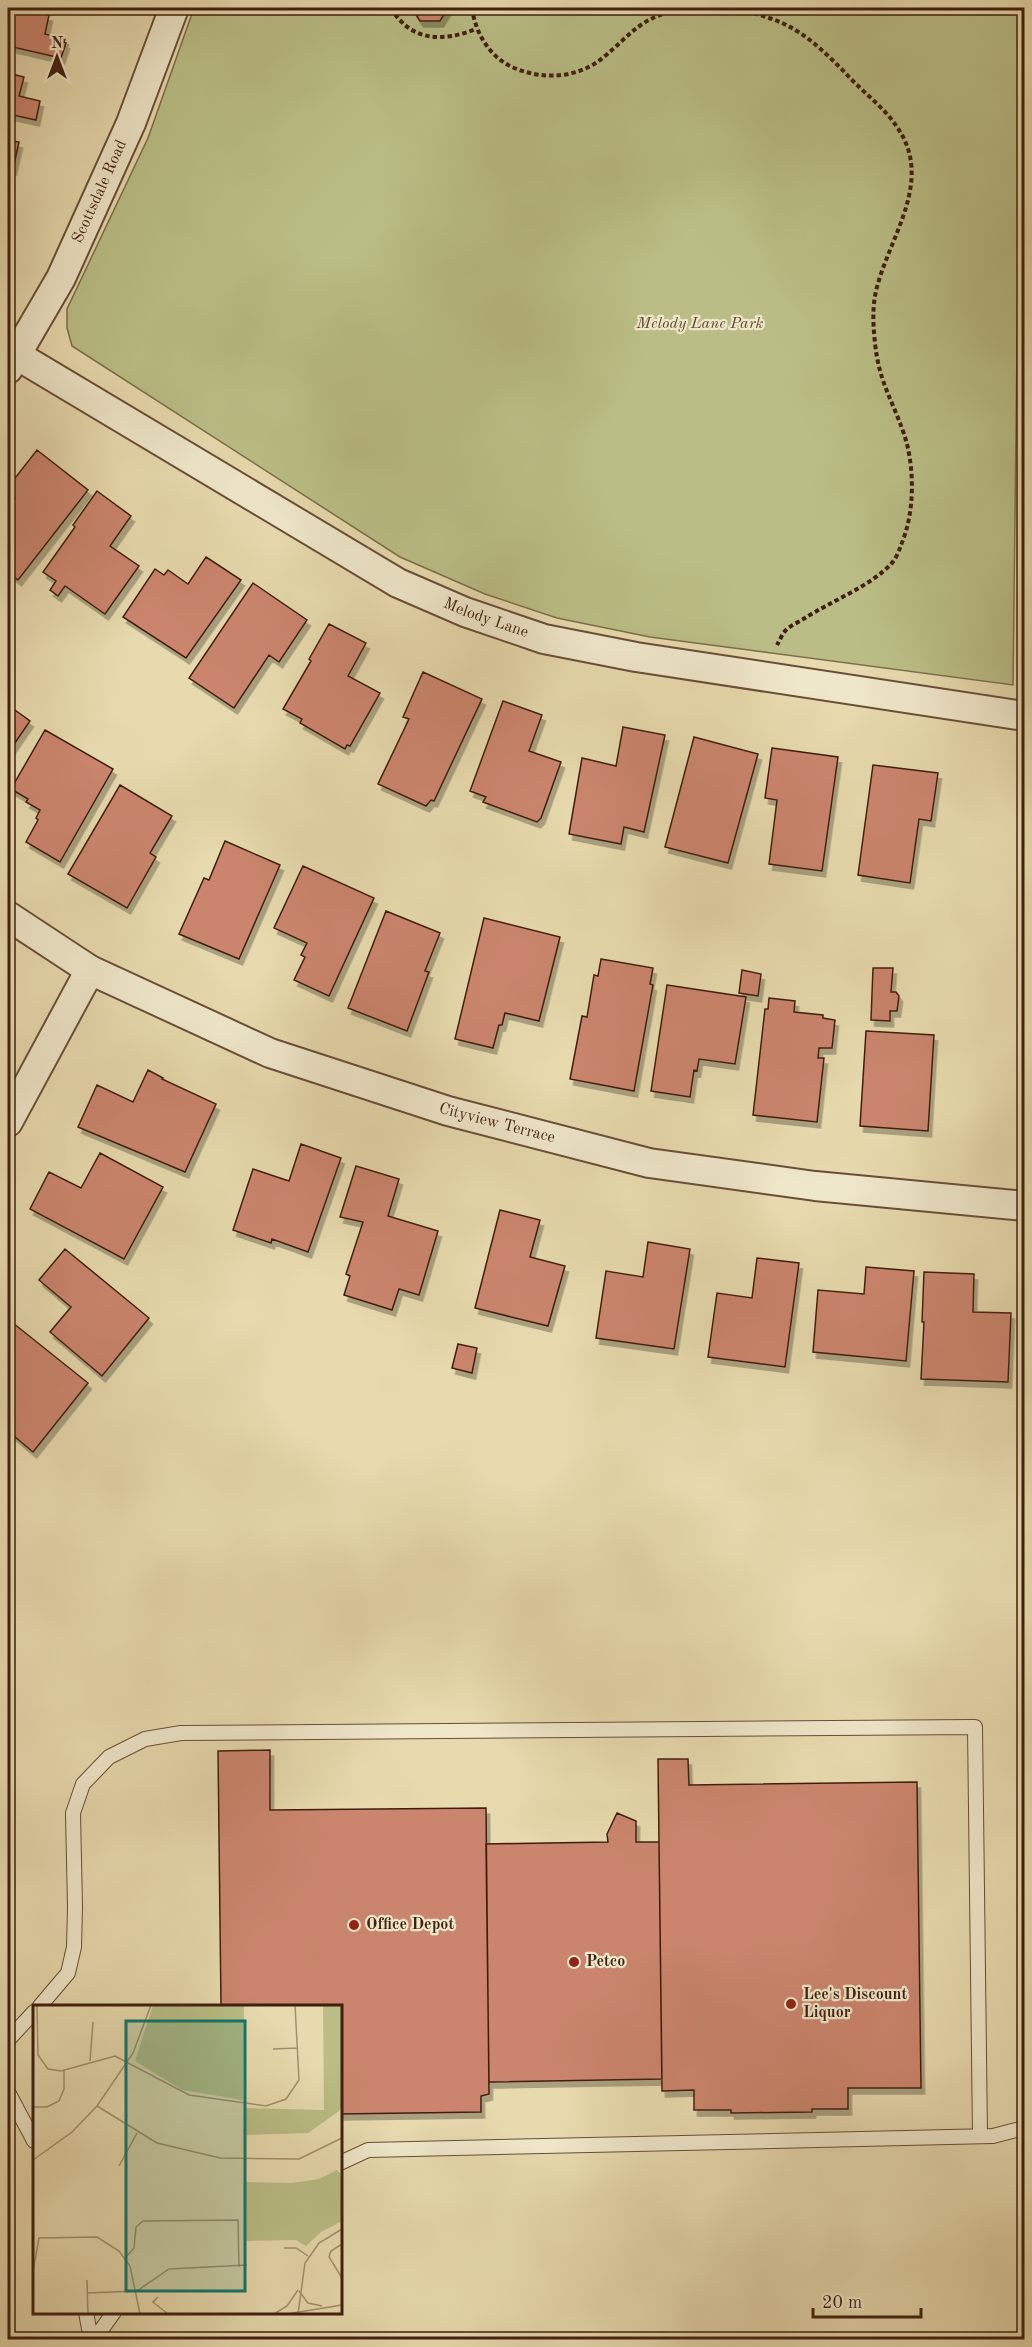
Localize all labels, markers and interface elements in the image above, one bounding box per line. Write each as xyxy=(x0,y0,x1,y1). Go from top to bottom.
north arrow xyxy=(27,27,87,87)
text: N xyxy=(51,36,64,52)
street label: Scottsdale Road xyxy=(70,138,130,246)
park label: Melody Lane Park xyxy=(636,316,764,332)
street label: Melody Lane xyxy=(441,596,530,641)
street label: Cityview Terrace xyxy=(437,1101,557,1146)
place label: Office Depot xyxy=(366,1917,454,1933)
marker: Office Depot xyxy=(347,1918,361,1932)
place label: Petco xyxy=(586,1954,625,1970)
marker: Petco xyxy=(567,1955,581,1969)
place label: Lee's Discount Liquor xyxy=(803,1987,907,2021)
marker: Lee's Discount Liquor xyxy=(784,1997,798,2011)
inset map xyxy=(33,2005,342,2314)
scale bar xyxy=(813,2281,921,2319)
text: 20 m xyxy=(822,2294,862,2312)

